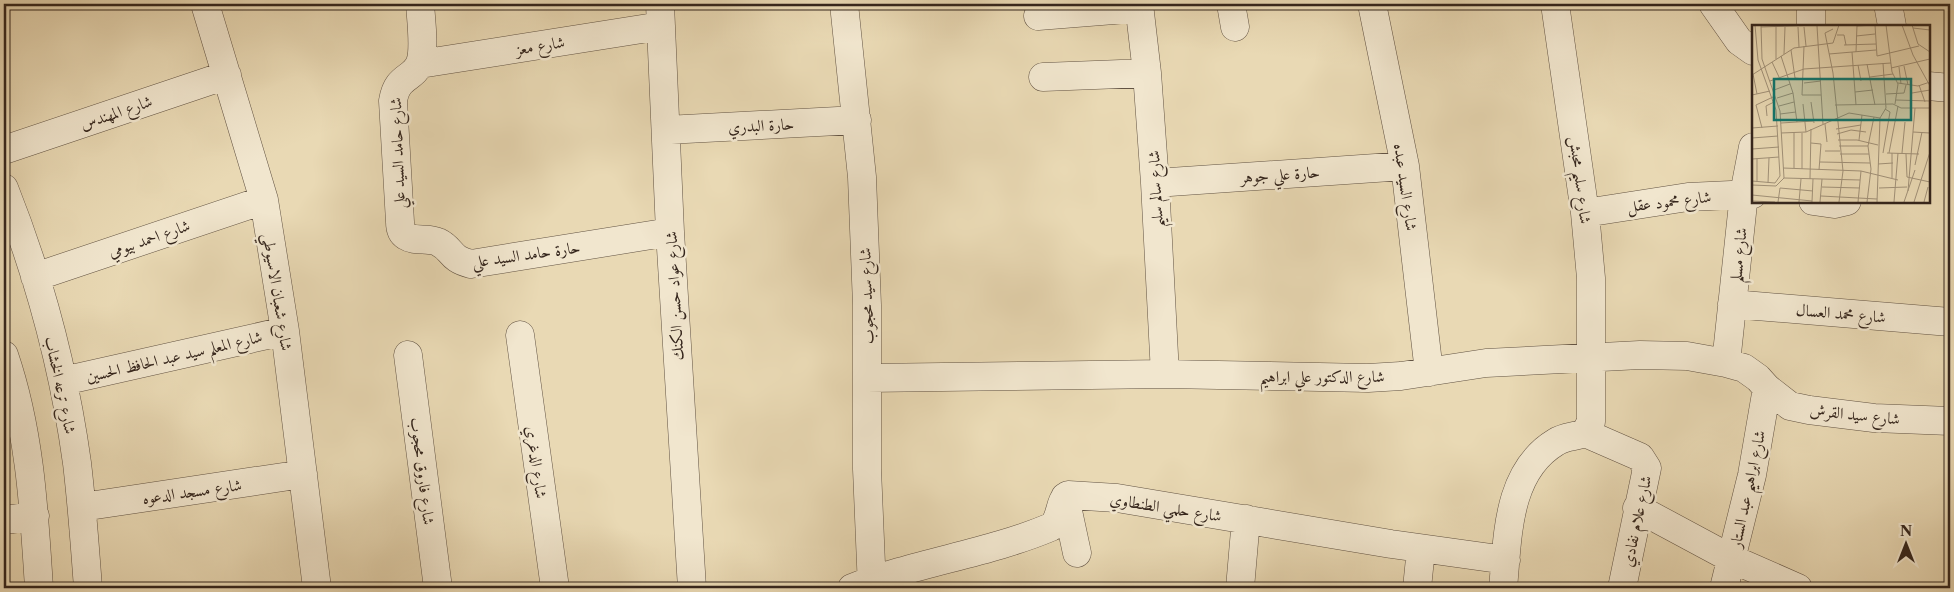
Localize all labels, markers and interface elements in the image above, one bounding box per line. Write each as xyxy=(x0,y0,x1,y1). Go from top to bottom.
inset map xyxy=(1752,25,1929,202)
street label: شارع معز xyxy=(512,31,567,63)
street label: شارع المهندس xyxy=(77,90,156,137)
street label: شارع حامد السيد علي xyxy=(385,97,415,209)
street label: حارة البدري xyxy=(727,113,795,140)
street label: شارع سليم محبش xyxy=(1559,135,1596,226)
street label: شارع السيد عبده xyxy=(1386,142,1422,233)
street label: شارع سالم سليم xyxy=(1143,150,1174,228)
street label: حارة علي جوهر xyxy=(1238,161,1321,193)
street label: شارع محمود عقل xyxy=(1626,186,1713,220)
street label: شارع احمد بيومي xyxy=(106,215,194,265)
street label: شارع مسلم xyxy=(1725,227,1758,284)
street label: شارع عواد حسن الكنك xyxy=(661,231,691,361)
street label: شارع شعبان الاسيوطي xyxy=(253,232,297,353)
street label: حارة حامد السيد علي xyxy=(471,236,582,277)
street label: شارع سيد محجوب xyxy=(854,247,882,345)
street label: شارع محمد العسال xyxy=(1795,299,1887,331)
street label: شارع المعلم سيد عبد الحافظ الحسين xyxy=(84,326,266,393)
street label: شارع ترعه الخشاب xyxy=(37,334,81,437)
street label: شارع الدكتور علي ابراهيم xyxy=(1260,366,1384,393)
street label: شارع سيد القرش xyxy=(1809,399,1901,433)
street label: شارع فاروق محجوب xyxy=(403,416,440,526)
street label: شارع الدغري xyxy=(518,424,552,500)
street label: شارع ابراهيم عبد الستار xyxy=(1724,428,1776,553)
street label: شارع علام نفادي xyxy=(1617,473,1660,570)
street label: شارع مسجد الدعوه xyxy=(141,474,244,512)
street label: شارع حلمي الطنطاوي xyxy=(1108,488,1223,532)
north arrow xyxy=(1882,520,1932,570)
text: N xyxy=(1900,522,1912,540)

